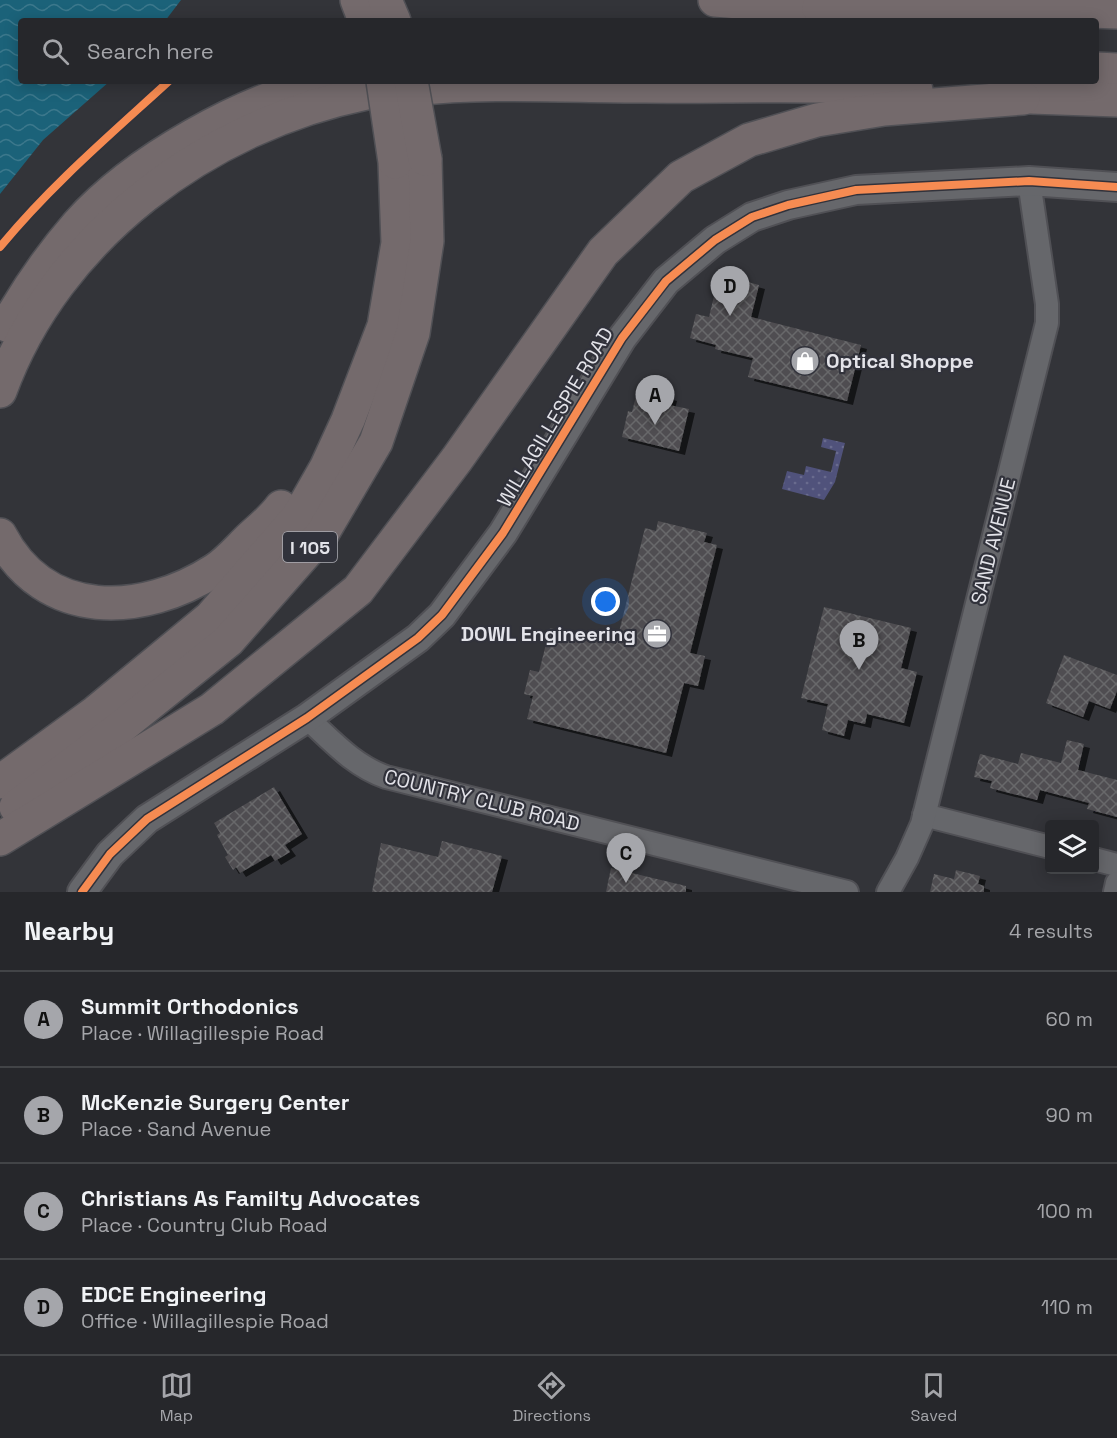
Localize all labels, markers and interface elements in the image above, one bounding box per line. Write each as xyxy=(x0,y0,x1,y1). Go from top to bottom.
search box xyxy=(18,18,1099,84)
icon: search xyxy=(39,35,72,68)
text: Search here xyxy=(87,37,214,65)
pin: D xyxy=(710,266,750,316)
street label: WILLAGILLESPIE ROAD xyxy=(491,322,619,512)
shop icon: Optical Shoppe xyxy=(789,345,821,377)
place label: Optical Shoppe xyxy=(826,348,974,374)
pin: A xyxy=(636,376,674,425)
street label: SAND AVENUE xyxy=(965,475,1021,607)
road number: I 105 xyxy=(283,532,337,562)
your location xyxy=(591,587,620,616)
office icon: DOWL Engineering xyxy=(641,618,673,650)
pin: B xyxy=(840,620,878,670)
place label: DOWL Engineering xyxy=(461,621,636,647)
street label: COUNTRY CLUB ROAD xyxy=(381,763,583,837)
map controls xyxy=(1045,820,1099,874)
button: layers xyxy=(1045,820,1099,874)
pin: C xyxy=(606,834,646,883)
text: Nearby xyxy=(24,914,114,948)
text: 4 results xyxy=(1009,918,1093,944)
text: Summit Orthodonics xyxy=(81,992,299,1020)
text: A xyxy=(37,1006,50,1032)
text: 60 m xyxy=(1046,1006,1093,1032)
text: Place · Willagillespie Road xyxy=(81,1020,324,1046)
text: McKenzie Surgery Center xyxy=(81,1088,349,1116)
text: B xyxy=(37,1102,50,1128)
text: 90 m xyxy=(1046,1102,1093,1128)
text: Place · Sand Avenue xyxy=(81,1116,271,1142)
text: Christians As Familty Advocates xyxy=(81,1184,420,1212)
text: C xyxy=(37,1198,50,1224)
text: 100 m xyxy=(1037,1198,1093,1224)
text: Place · Country Club Road xyxy=(81,1212,328,1238)
text: EDCE Engineering xyxy=(81,1280,267,1308)
text: D xyxy=(37,1294,50,1320)
text: 110 m xyxy=(1041,1294,1093,1320)
text: Office · Willagillespie Road xyxy=(81,1308,329,1334)
tab: Map xyxy=(160,1369,193,1426)
tab: Directions xyxy=(513,1369,591,1426)
tab: Saved xyxy=(911,1369,957,1426)

